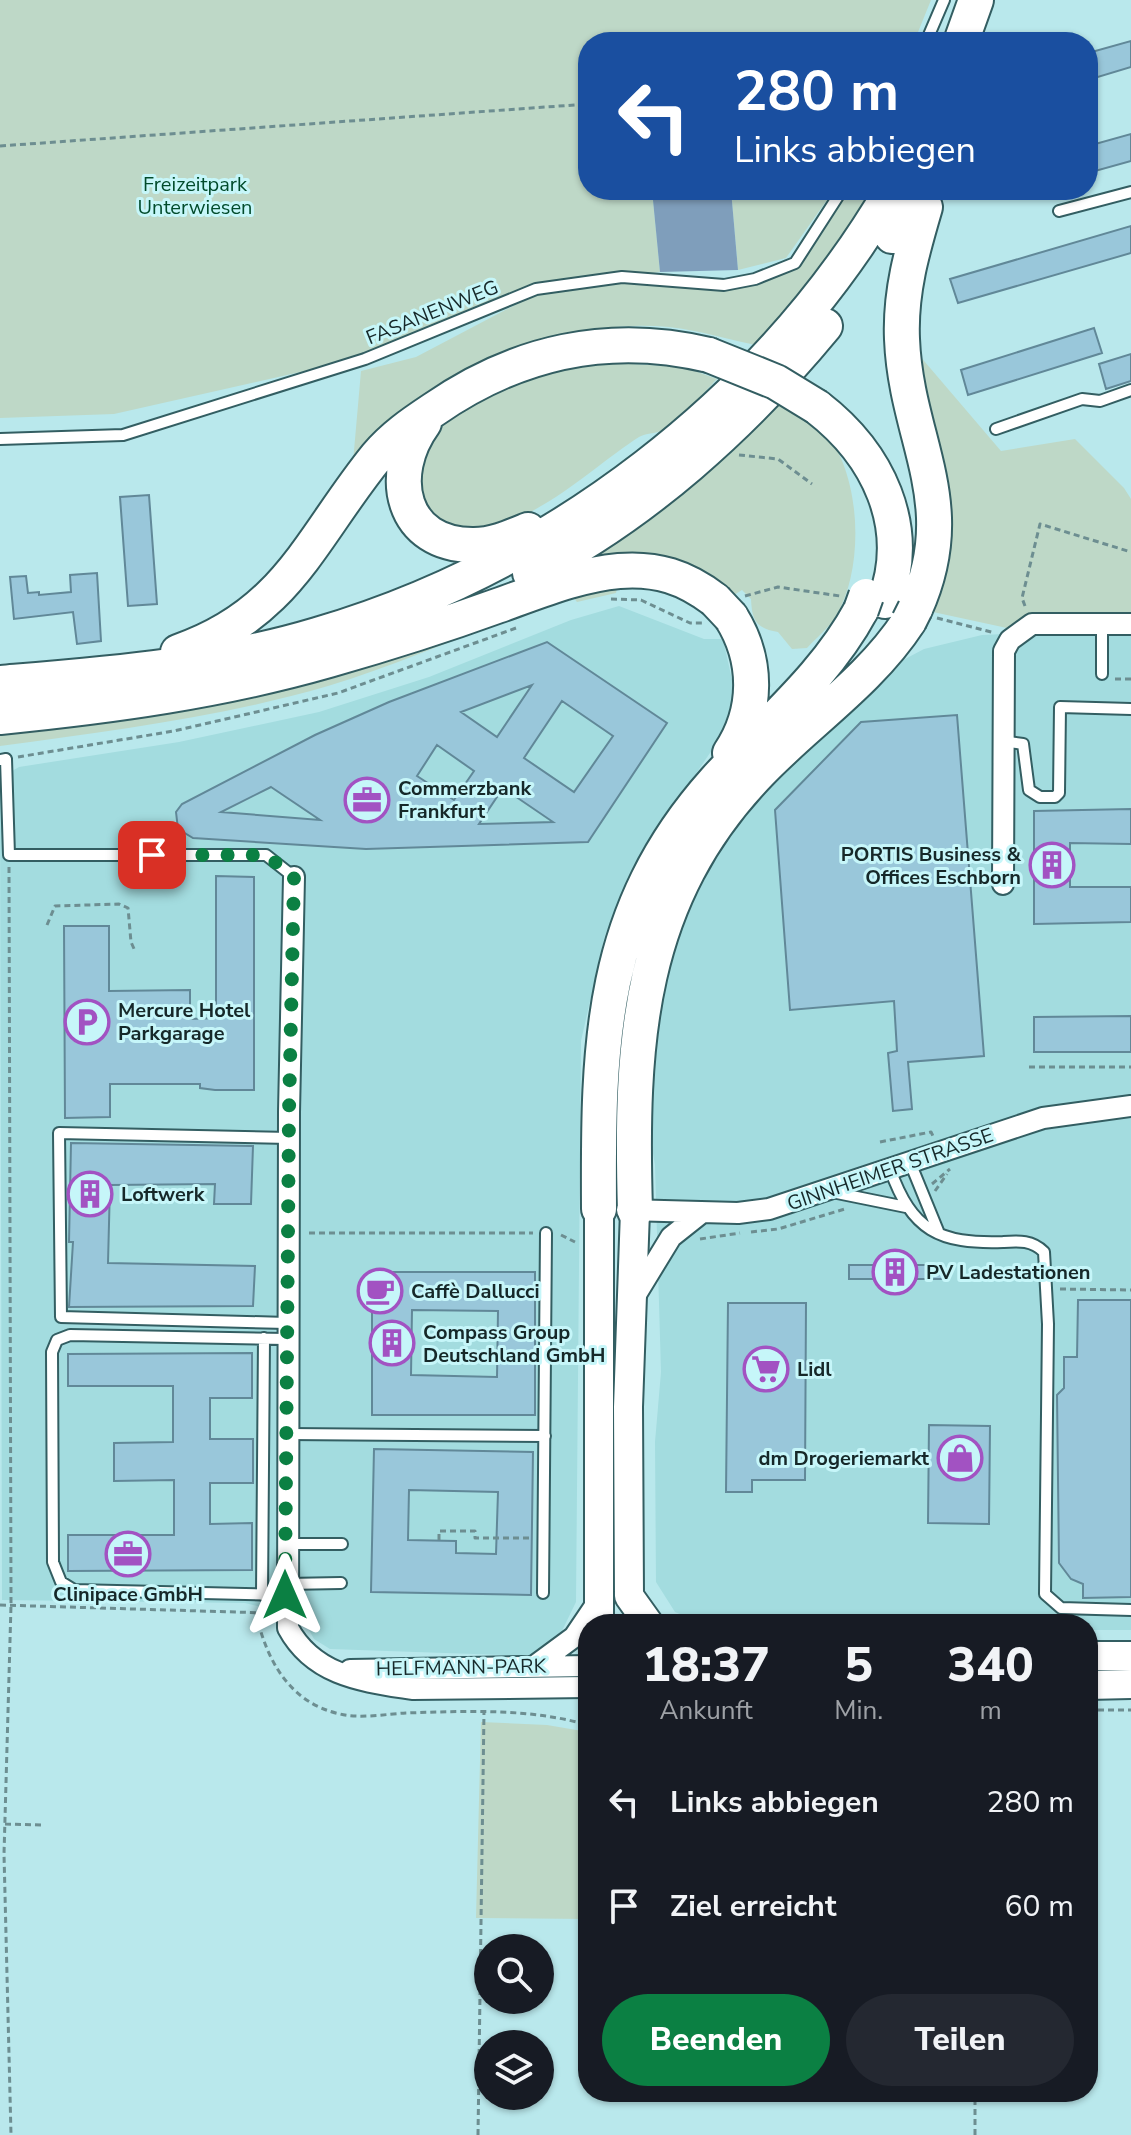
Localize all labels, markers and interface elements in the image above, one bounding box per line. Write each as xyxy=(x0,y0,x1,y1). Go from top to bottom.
text: 280 m xyxy=(734,53,899,130)
icon: left xyxy=(602,64,706,168)
text: Links abbiegen xyxy=(734,126,976,175)
park label: Freizeitpark Unterwiesen xyxy=(138,171,252,221)
street label: FASANENWEG xyxy=(362,274,502,351)
place label: Commerzbank Frankfurt xyxy=(398,775,532,825)
office icon: Commerzbank Frankfurt xyxy=(343,776,391,824)
pin xyxy=(118,821,186,889)
icon: arrive xyxy=(130,833,174,877)
place label: PORTIS Business & Offices Eschborn xyxy=(841,841,1021,891)
building icon: PORTIS Business & Offices Eschborn xyxy=(1028,841,1076,889)
place label: Mercure Hotel Parkgarage xyxy=(118,997,251,1047)
parking icon: Mercure Hotel Parkgarage xyxy=(63,998,111,1046)
street label: GINNHEIMER STRASSE xyxy=(783,1121,997,1217)
building icon: Loftwerk xyxy=(66,1170,114,1218)
place label: Loftwerk xyxy=(121,1181,206,1208)
building icon: PV Ladestationen xyxy=(871,1248,919,1296)
place label: PV Ladestationen xyxy=(926,1259,1091,1286)
cafe icon: Caffè Dallucci xyxy=(356,1267,404,1315)
place label: Caffè Dallucci xyxy=(411,1278,540,1305)
building icon: Compass Group Deutschland GmbH xyxy=(368,1319,416,1367)
place label: Compass Group Deutschland GmbH xyxy=(423,1319,605,1369)
supermarket icon: Lidl xyxy=(742,1345,790,1393)
place label: Lidl xyxy=(797,1356,832,1383)
shop icon: dm Drogeriemarkt xyxy=(936,1434,984,1482)
place label: dm Drogeriemarkt xyxy=(759,1445,929,1472)
office icon: Clinipace GmbH xyxy=(104,1530,152,1578)
position arrow xyxy=(243,1553,327,1637)
place label: Clinipace GmbH xyxy=(53,1581,203,1608)
text: 18:37 xyxy=(642,1632,770,1698)
text: 5 xyxy=(844,1632,873,1698)
text: 340 xyxy=(947,1632,1034,1698)
street label: HELFMANN-PARK xyxy=(376,1653,547,1682)
text: Ankunft xyxy=(659,1693,753,1728)
text: Min. xyxy=(834,1693,883,1728)
text: m xyxy=(979,1693,1002,1728)
icon: left xyxy=(602,1780,646,1824)
text: Links abbiegen xyxy=(670,1782,879,1823)
text: 280 m xyxy=(987,1782,1074,1823)
icon: arrive xyxy=(602,1884,646,1928)
text: Ziel erreicht xyxy=(670,1886,836,1927)
text: 60 m xyxy=(1005,1886,1074,1927)
map controls xyxy=(474,1934,554,2110)
button: search xyxy=(474,1934,554,2014)
button: Beenden xyxy=(602,1994,830,2086)
button: Teilen xyxy=(846,1994,1074,2086)
button: layers xyxy=(474,2030,554,2110)

